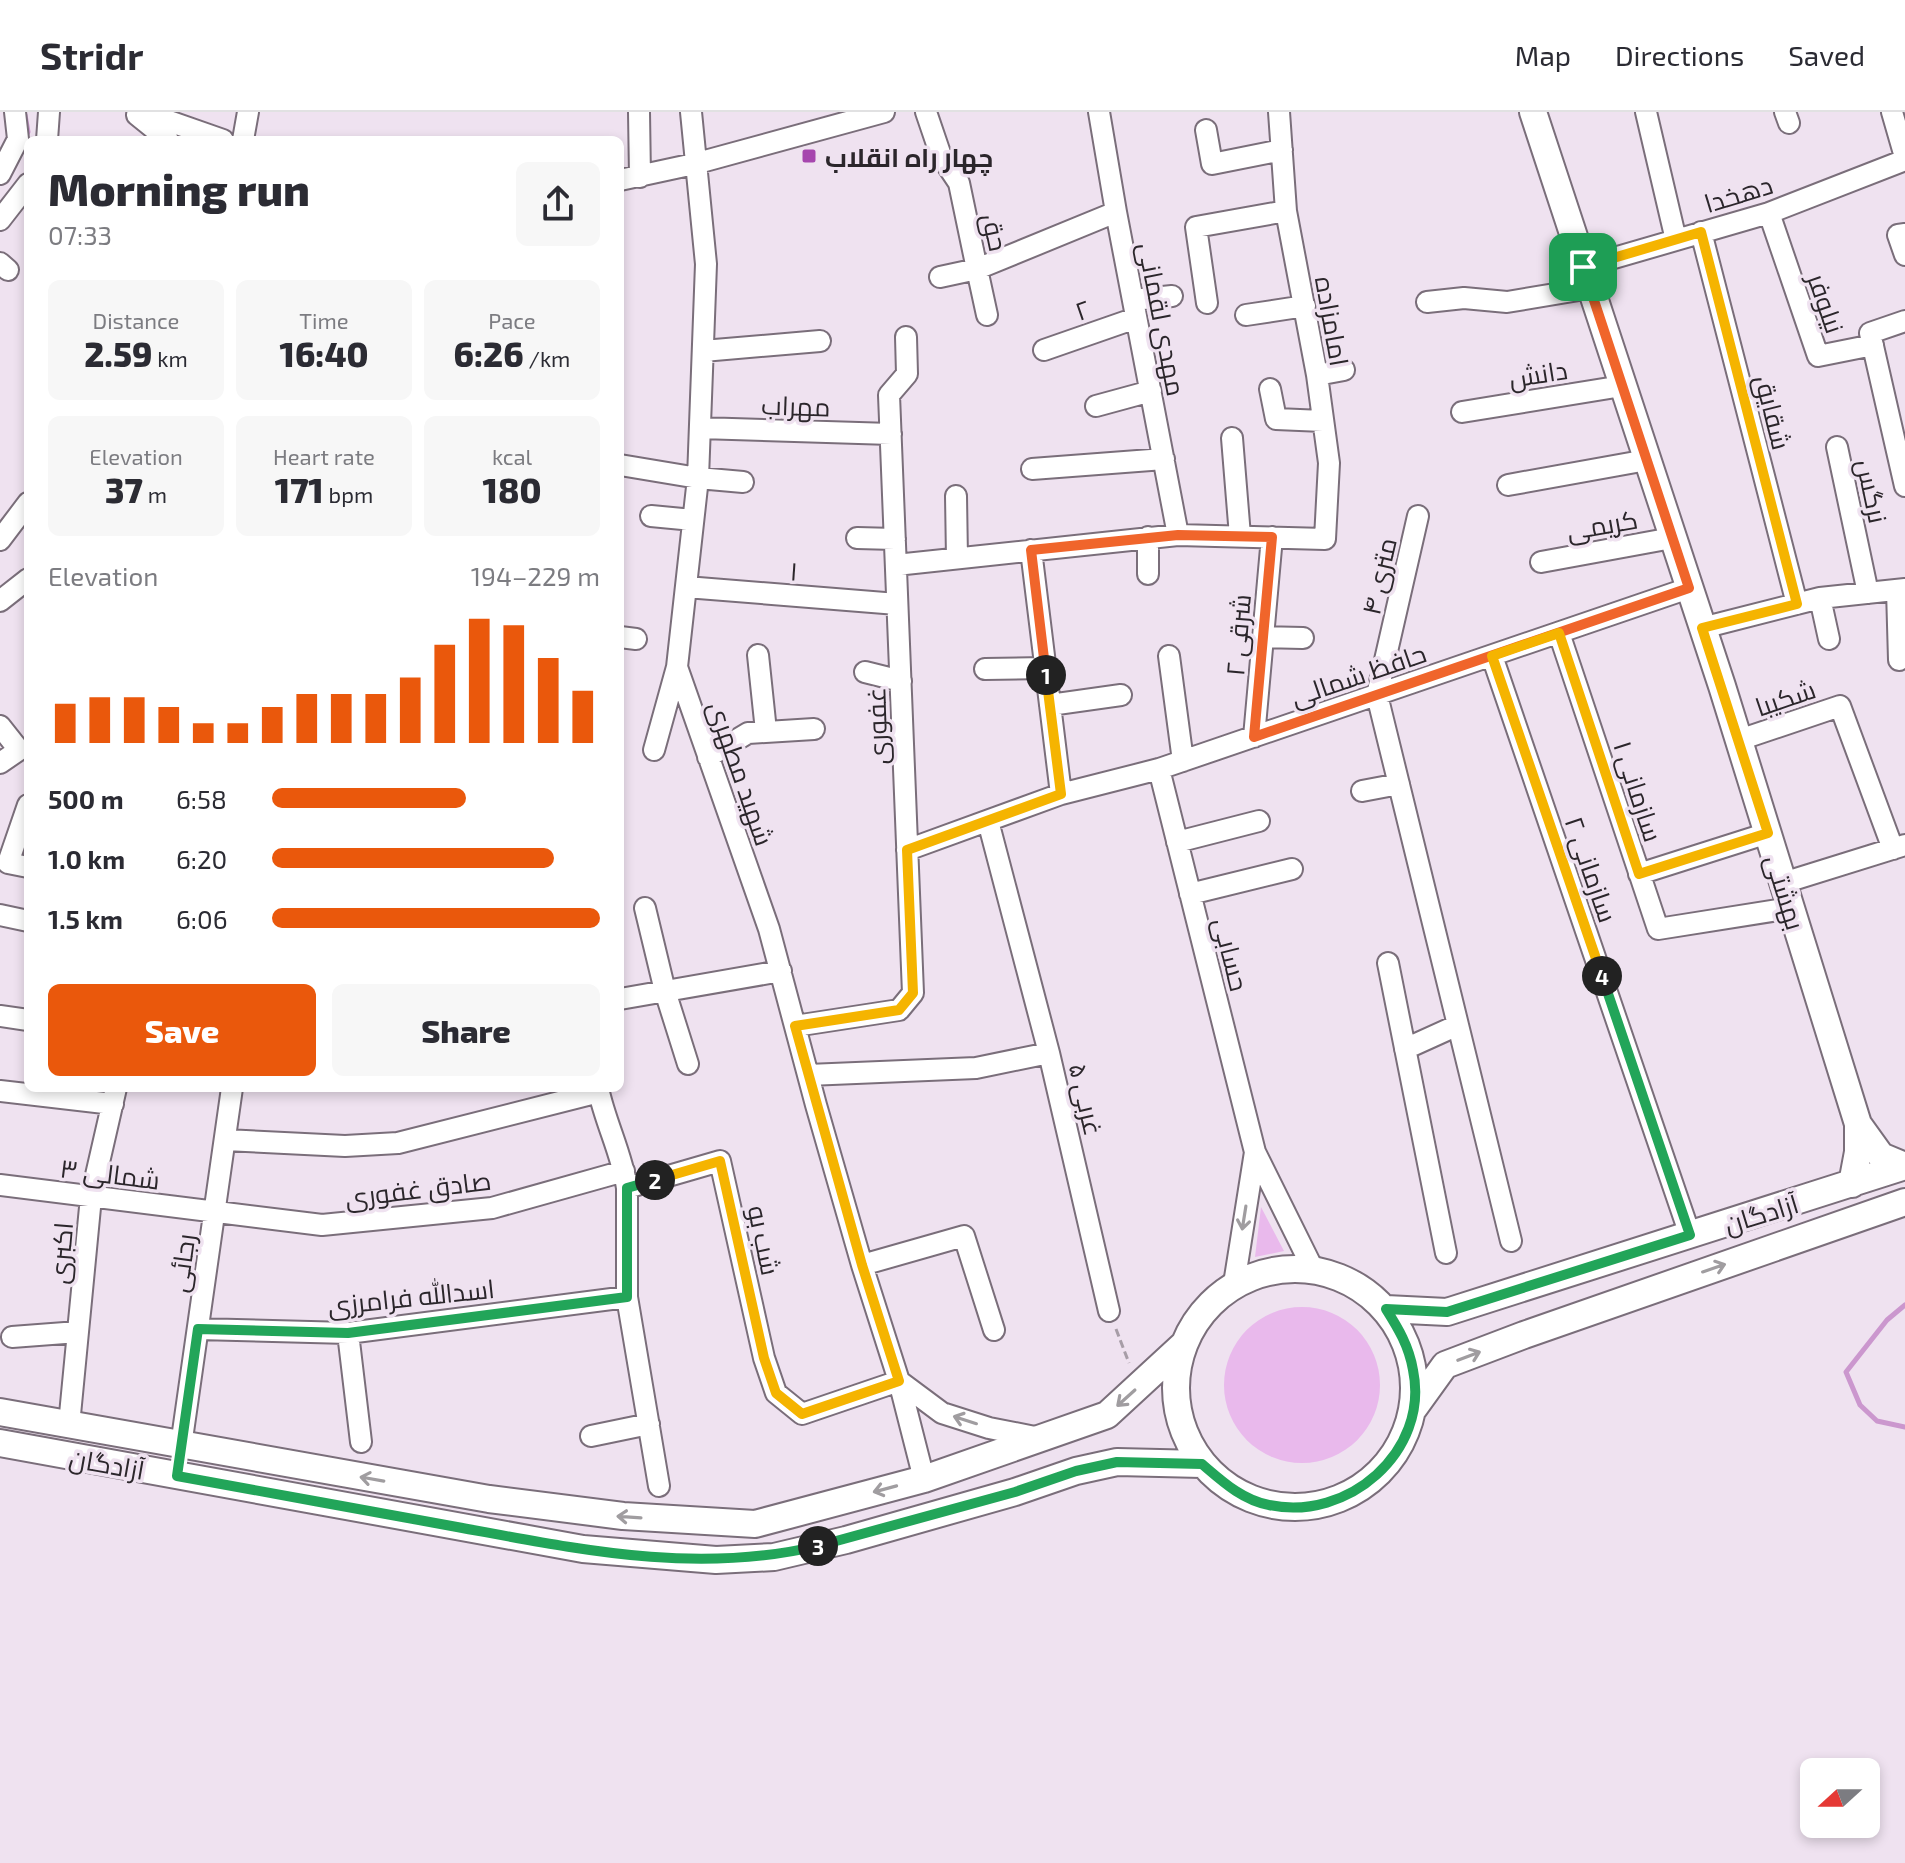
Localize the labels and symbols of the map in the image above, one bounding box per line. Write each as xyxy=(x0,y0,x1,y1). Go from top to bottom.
place label: چهار راه انقلاب xyxy=(825,141,993,176)
marker: چهار راه انقلاب xyxy=(800,147,818,165)
street label: دهخدا xyxy=(1700,168,1776,218)
street label: حق xyxy=(975,210,1015,254)
pin xyxy=(1549,233,1617,301)
street label: مهدی لقمانی xyxy=(1131,240,1193,399)
street label: نیلوفر xyxy=(1801,267,1852,337)
street label: امامزاده xyxy=(1309,274,1356,368)
street label: ۲ xyxy=(1070,292,1094,326)
street label: دانش xyxy=(1506,353,1570,395)
street label: شقایق xyxy=(1748,371,1798,453)
street label: مهراب xyxy=(761,388,831,424)
street label: نرگس xyxy=(1849,456,1895,526)
street label: کریمی xyxy=(1564,503,1640,547)
street label: ۴ متری xyxy=(1354,534,1403,618)
street label: ۱ xyxy=(789,554,799,586)
street label: ۲ شرقی xyxy=(1218,593,1258,677)
street label: حافظ شمالی xyxy=(1286,636,1430,714)
pin: 1 xyxy=(1026,655,1066,695)
street label: شکیبا xyxy=(1751,672,1819,722)
street label: غفوری xyxy=(859,687,894,765)
street label: شهید مطهری xyxy=(701,697,781,850)
street label: سازمانی ۱ xyxy=(1606,737,1670,846)
street label: سازمانی ۲ xyxy=(1558,812,1625,927)
street label: بهشتی xyxy=(1758,851,1812,934)
street label: حسابی xyxy=(1206,914,1256,994)
pin: 4 xyxy=(1582,956,1622,996)
street label: ۵ غربی xyxy=(1062,1060,1110,1139)
street label: ۳ شمالی xyxy=(58,1152,162,1196)
pin: 2 xyxy=(635,1160,675,1200)
street label: صادق غفوری xyxy=(343,1164,493,1214)
street label: آزادگان xyxy=(1720,1187,1802,1240)
street label: شب بو xyxy=(742,1202,787,1278)
one-way arrow xyxy=(1236,1205,1251,1230)
street label: اکبری xyxy=(42,1221,79,1285)
street label: رجائی xyxy=(162,1232,202,1295)
one-way arrow xyxy=(1701,1260,1726,1275)
street label: اسدالله فرامرزی xyxy=(326,1272,496,1321)
one-way arrow xyxy=(1456,1348,1481,1362)
one-way arrow xyxy=(1116,1388,1136,1406)
one-way arrow xyxy=(953,1412,978,1426)
street label: آزادگان xyxy=(67,1441,147,1486)
one-way arrow xyxy=(360,1470,385,1485)
one-way arrow xyxy=(872,1483,898,1498)
one-way arrow xyxy=(616,1509,643,1524)
pin: 3 xyxy=(798,1526,838,1566)
north arrow xyxy=(1800,1758,1880,1838)

